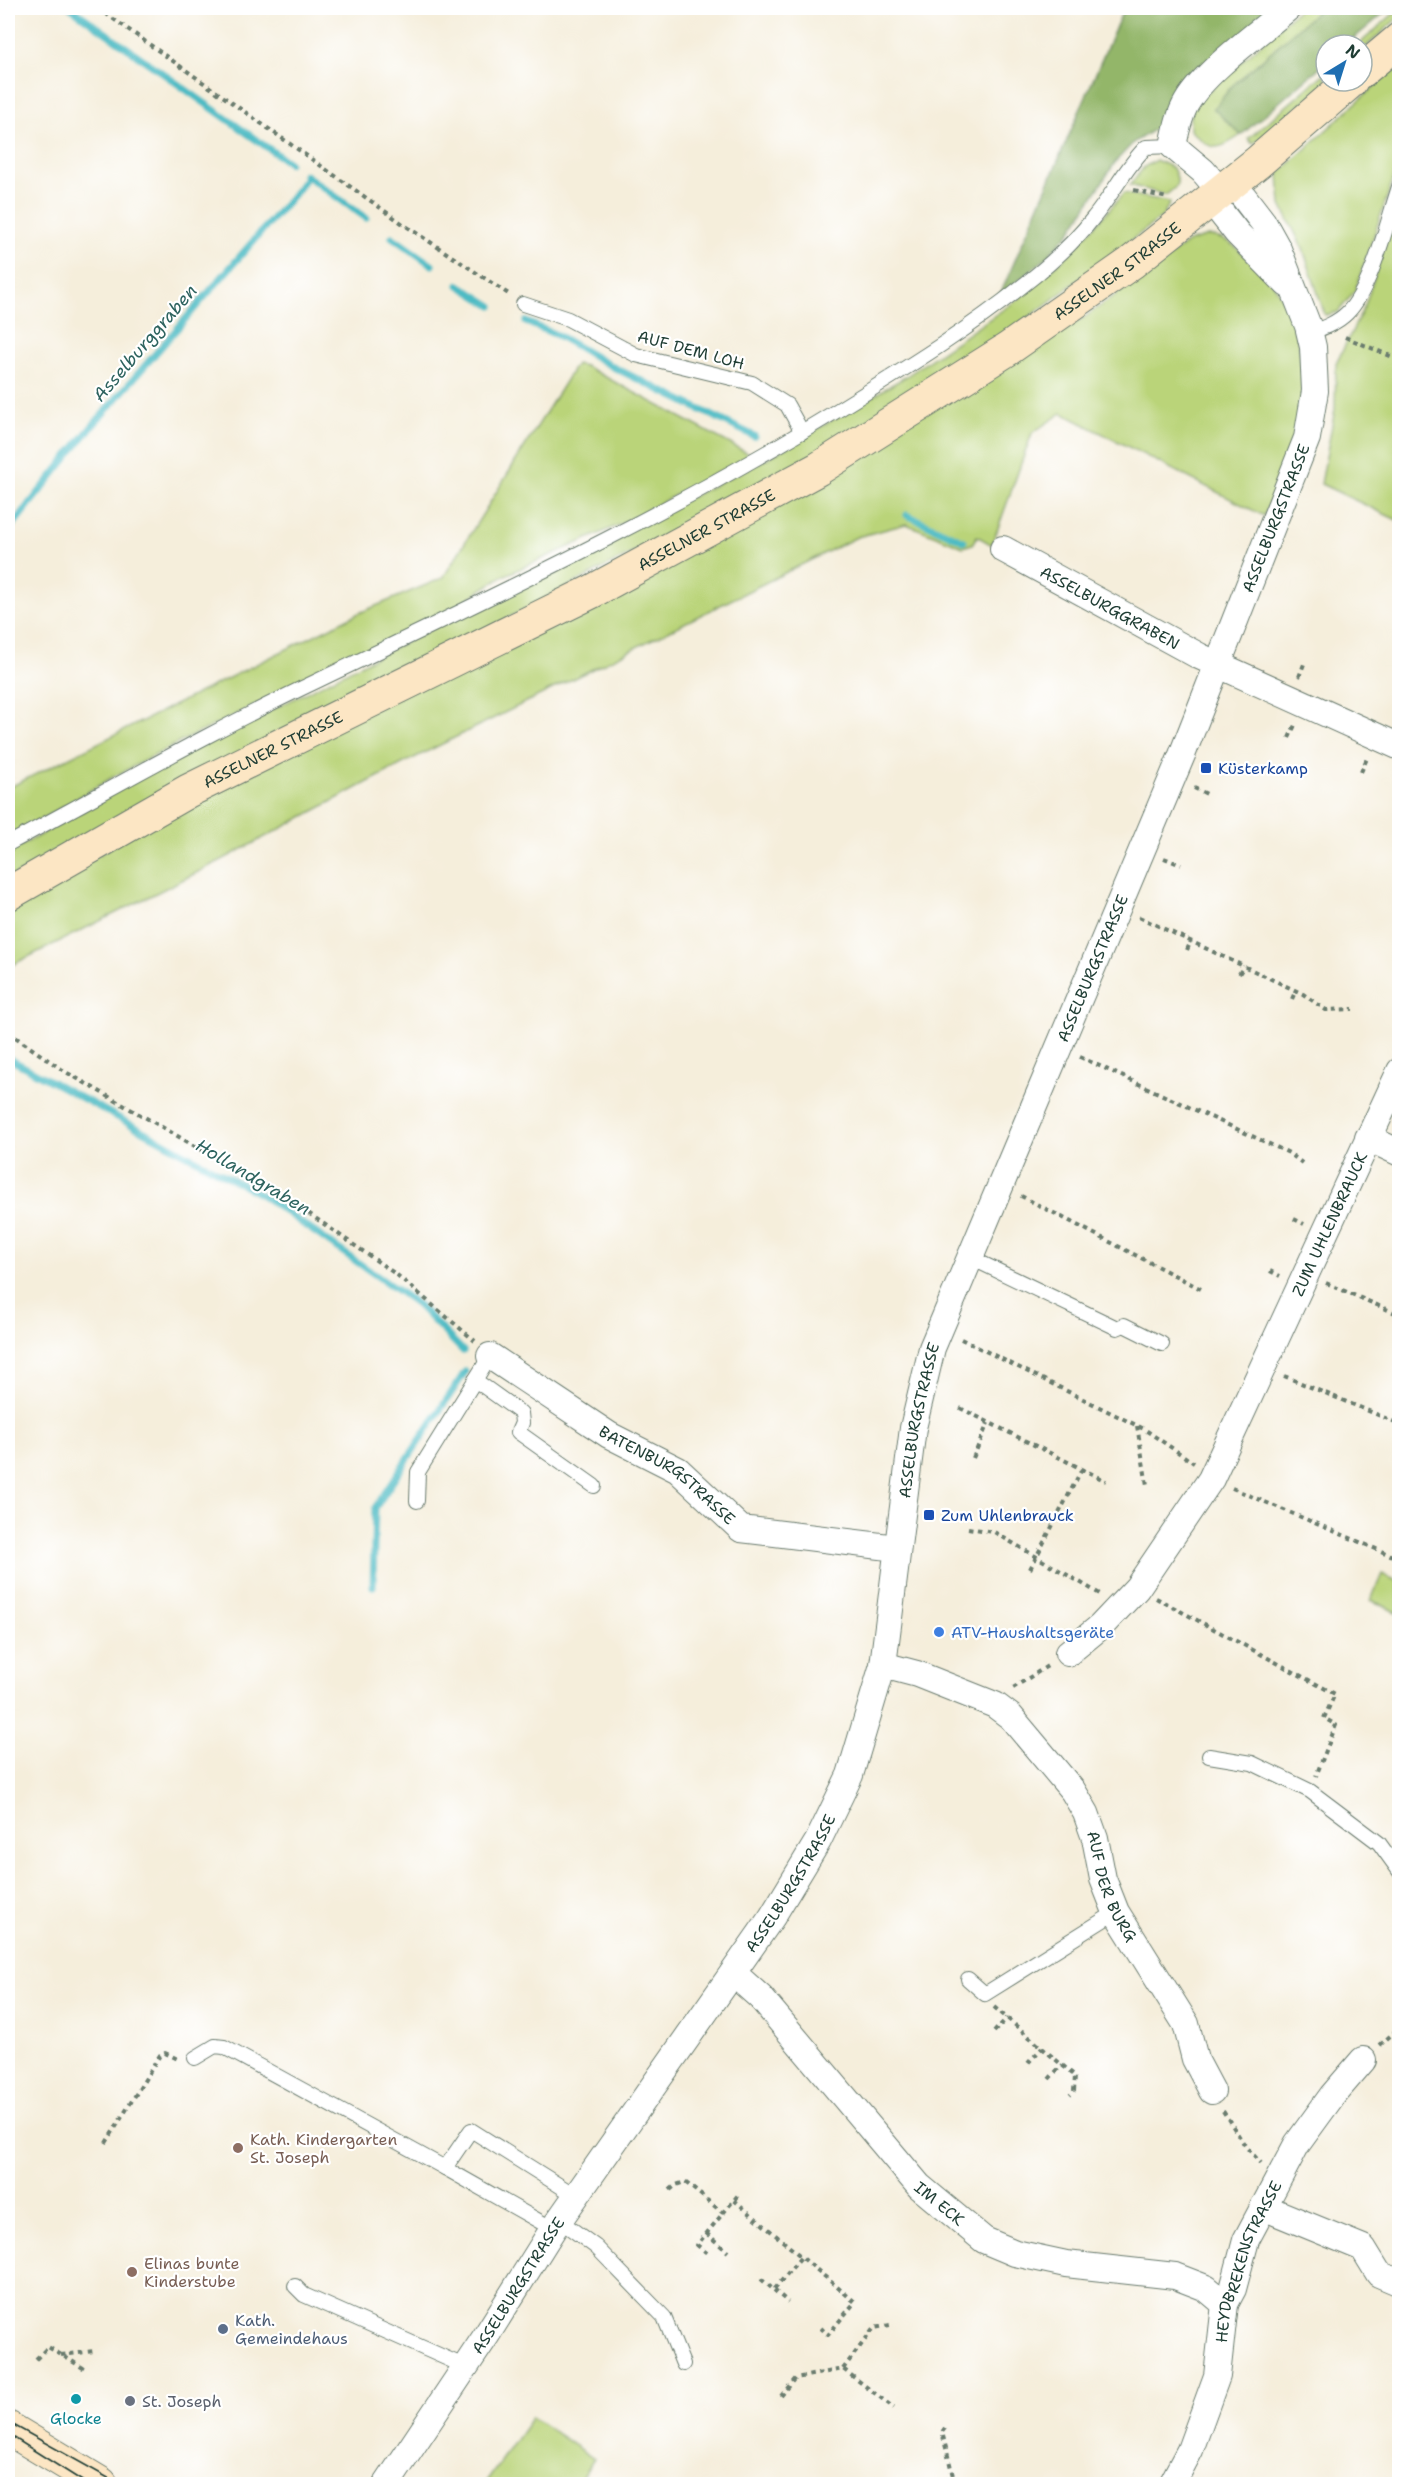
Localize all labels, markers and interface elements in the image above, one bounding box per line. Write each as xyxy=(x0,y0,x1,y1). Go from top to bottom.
north arrow xyxy=(1314,33,1374,93)
text: N xyxy=(1341,39,1364,64)
street label: ASSELNER STRASSE xyxy=(1049,217,1185,325)
water label: Asselburggraben xyxy=(88,279,202,407)
street label: AUF DEM LOH xyxy=(635,326,747,374)
street label: ASSELBURGSTRASSE xyxy=(1237,441,1314,595)
street label: ASSELNER STRASSE xyxy=(634,484,779,575)
street label: ASSELBURGGRABEN xyxy=(1036,561,1184,654)
street label: ASSELNER STRASSE xyxy=(199,706,346,792)
place label: Küsterkamp xyxy=(1218,758,1308,779)
marker: Küsterkamp xyxy=(1199,761,1213,775)
street label: ASSELBURGSTRASSE xyxy=(1052,891,1133,1045)
water label: Hollandgraben xyxy=(191,1133,315,1221)
street label: ZUM UHLENBRAUCK xyxy=(1287,1148,1372,1299)
street label: ASSELBURGSTRASSE xyxy=(894,1339,944,1499)
street label: BATENBURGSTRASSE xyxy=(595,1421,740,1529)
place label: Zum Uhlenbrauck xyxy=(941,1505,1074,1526)
marker: Zum Uhlenbrauck xyxy=(922,1508,936,1522)
place label: ATV-Haushaltsgeräte xyxy=(951,1622,1114,1643)
marker: ATV-Haushaltsgeräte xyxy=(932,1625,946,1639)
street label: ASSELBURGSTRASSE xyxy=(740,1811,840,1956)
street label: AUF DER BURG xyxy=(1083,1827,1142,1945)
place label: Kath. Kindergarten St. Joseph xyxy=(250,2129,397,2168)
marker: Kath. Kindergarten St. Joseph xyxy=(231,2141,245,2155)
street label: IM ECK xyxy=(910,2176,970,2231)
street label: HEYDBREKENSTRASSE xyxy=(1210,2177,1286,2344)
street label: ASSELBURGSTRASSE xyxy=(467,2213,569,2358)
place label: Elinas bunte Kinderstube xyxy=(144,2253,240,2292)
marker: Elinas bunte Kinderstube xyxy=(125,2265,139,2279)
place label: Kath. Gemeindehaus xyxy=(235,2310,348,2349)
marker: Kath. Gemeindehaus xyxy=(216,2322,230,2336)
place label: St. Joseph xyxy=(142,2391,222,2412)
marker: Glocke xyxy=(69,2392,83,2406)
marker: St. Joseph xyxy=(123,2394,137,2408)
place label: Glocke xyxy=(50,2408,102,2429)

